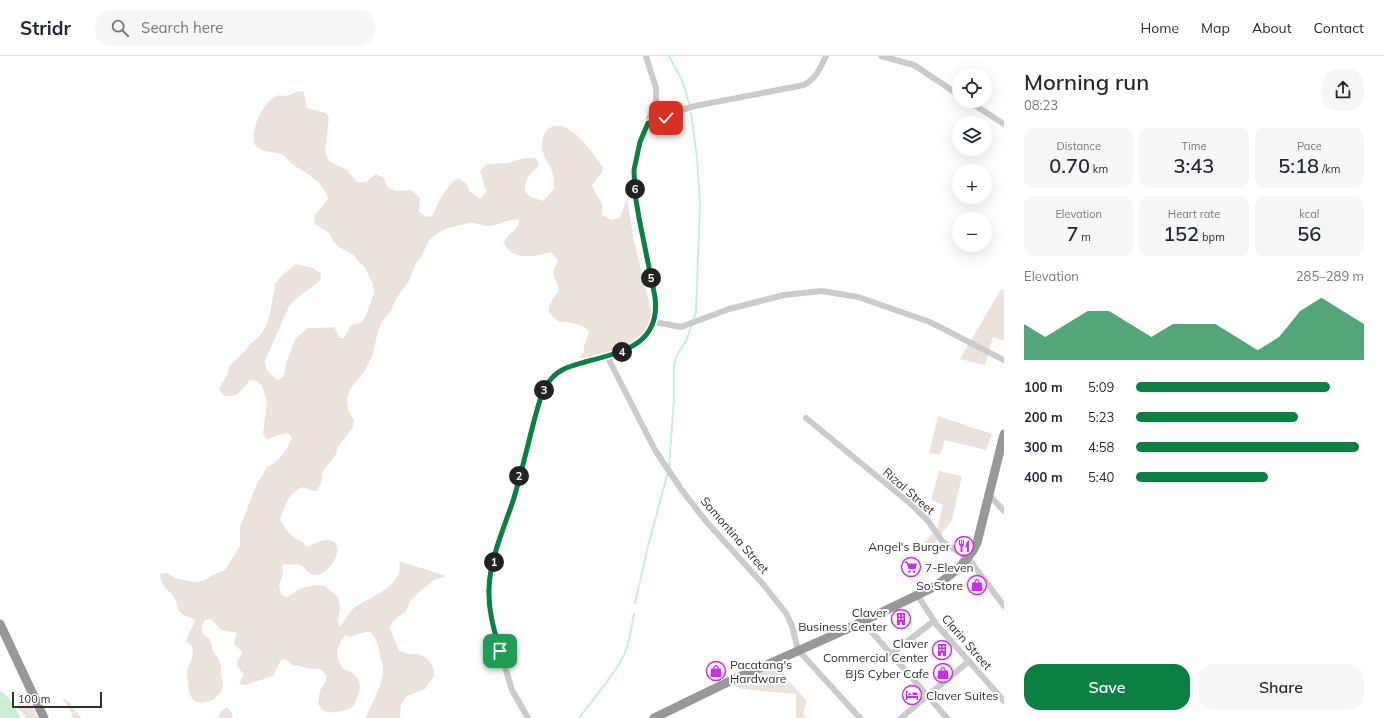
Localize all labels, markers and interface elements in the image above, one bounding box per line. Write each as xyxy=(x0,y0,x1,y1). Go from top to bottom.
search box xyxy=(95,10,375,46)
text: Stridr xyxy=(20,16,71,40)
icon: search xyxy=(109,17,131,39)
text: Search here xyxy=(141,18,224,37)
text: Home xyxy=(1140,19,1179,37)
text: Map xyxy=(1201,19,1230,37)
text: About xyxy=(1252,19,1292,37)
text: Contact xyxy=(1314,19,1364,37)
map controls xyxy=(952,68,992,252)
button: locate xyxy=(952,68,992,108)
text: Morning run xyxy=(1024,68,1149,96)
button: share xyxy=(1322,69,1364,111)
text: 08:23 xyxy=(1024,97,1058,113)
pin xyxy=(649,101,683,135)
icon: check xyxy=(655,107,677,129)
button: layers xyxy=(952,116,992,156)
text: Distance xyxy=(1056,139,1101,153)
text: Time xyxy=(1182,139,1206,153)
text: Pace xyxy=(1297,139,1322,153)
text: 0.70 xyxy=(1049,153,1090,178)
text: 3:43 xyxy=(1174,153,1214,178)
text: 5:18 xyxy=(1278,153,1319,178)
text: km xyxy=(1090,162,1108,176)
text: /km xyxy=(1319,162,1340,176)
button: + xyxy=(952,164,992,204)
pin: 6 xyxy=(625,179,645,199)
text: 6 xyxy=(632,182,638,196)
text: Elevation xyxy=(1055,207,1102,221)
text: Heart rate xyxy=(1168,207,1220,221)
text: kcal xyxy=(1299,207,1319,221)
button: − xyxy=(952,212,992,252)
text: 7 xyxy=(1066,221,1078,246)
text: 152 xyxy=(1163,221,1199,246)
text: 56 xyxy=(1297,221,1321,246)
text: m xyxy=(1078,230,1091,244)
text: bpm xyxy=(1199,230,1225,244)
pin: 5 xyxy=(641,268,661,288)
text: Elevation xyxy=(1024,268,1079,284)
text: 285–289 m xyxy=(1296,268,1364,284)
text: 5 xyxy=(648,271,654,285)
pin: 4 xyxy=(612,342,632,362)
text: 4 xyxy=(619,345,625,359)
text: 100 m xyxy=(1024,379,1063,395)
text: 5:09 xyxy=(1088,379,1114,395)
pin: 3 xyxy=(534,380,554,400)
text: 3 xyxy=(541,383,547,397)
text: 200 m xyxy=(1024,409,1063,425)
text: 5:23 xyxy=(1088,409,1114,425)
text: 300 m xyxy=(1024,439,1063,455)
text: 4:58 xyxy=(1088,439,1114,455)
street label: Rizal Street xyxy=(880,464,938,518)
pin: 2 xyxy=(509,466,529,486)
text: 2 xyxy=(516,469,522,483)
text: 400 m xyxy=(1024,469,1063,485)
text: 5:40 xyxy=(1088,469,1114,485)
street label: Samontina Street xyxy=(698,494,772,576)
restaurant icon: Angel's Burger xyxy=(953,535,975,557)
place label: Angel's Burger xyxy=(868,539,951,554)
pin: 1 xyxy=(484,552,504,572)
text: 1 xyxy=(491,555,497,569)
supermarket icon: 7-Eleven xyxy=(900,556,922,578)
place label: 7-Eleven xyxy=(925,560,974,575)
shop icon: So Store xyxy=(966,574,988,596)
place label: So Store xyxy=(916,578,963,593)
place label: Claver Business Center xyxy=(798,605,888,634)
building icon: Claver Business Center xyxy=(890,608,912,630)
street label: Clarin Street xyxy=(939,611,995,673)
pin xyxy=(483,634,517,668)
place label: Claver Commercial Center xyxy=(823,636,929,665)
building icon: Claver Commercial Center xyxy=(931,639,953,661)
icon: arrive xyxy=(489,640,511,662)
place label: Pacatang's Hardware xyxy=(730,657,792,686)
shop icon: Pacatang's Hardware xyxy=(705,660,727,682)
shop icon: BJS Cyber Cafe xyxy=(932,662,954,684)
button: Save xyxy=(1024,664,1190,710)
button: Share xyxy=(1198,664,1364,710)
place label: BJS Cyber Cafe xyxy=(845,666,929,681)
hotel icon: Claver Suites xyxy=(901,684,923,706)
place label: Claver Suites xyxy=(926,688,998,703)
scale bar xyxy=(12,690,102,709)
text: 100 m xyxy=(18,692,50,706)

